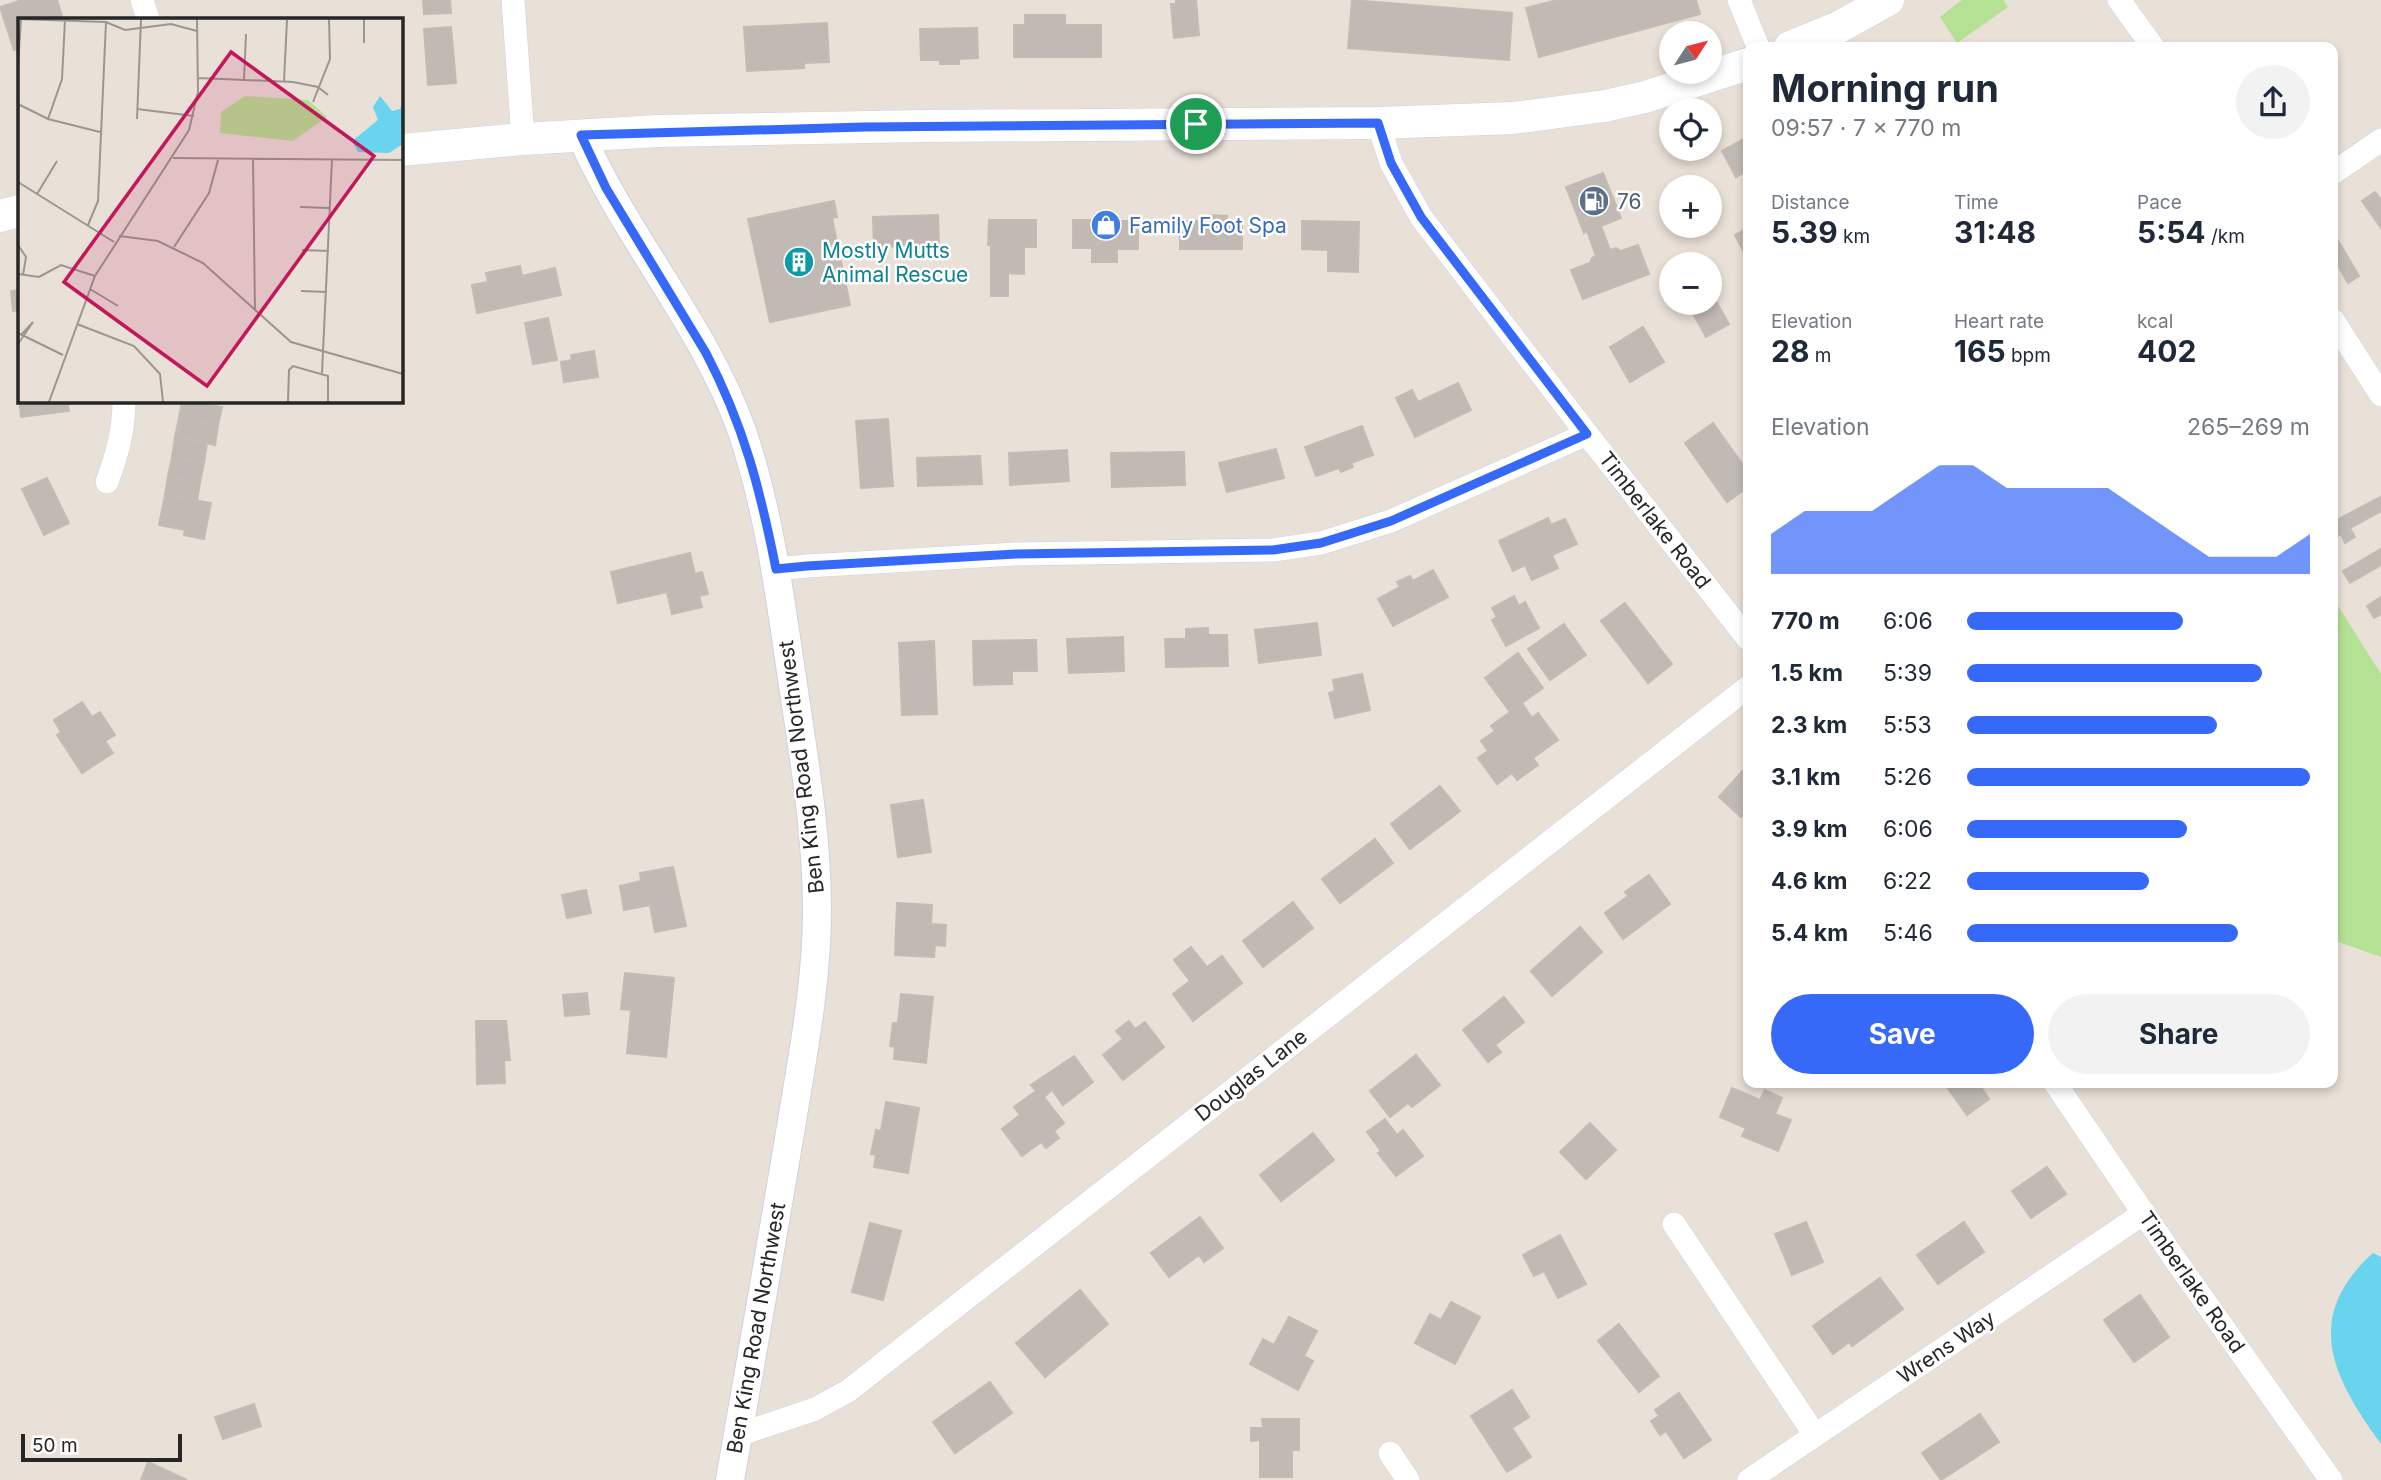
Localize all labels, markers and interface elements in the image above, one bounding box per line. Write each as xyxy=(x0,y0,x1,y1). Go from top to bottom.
inset map xyxy=(18,18,402,402)
north arrow xyxy=(1659,21,1722,84)
map controls xyxy=(1659,21,1722,315)
text: Morning run xyxy=(1771,65,1999,111)
button: share xyxy=(2236,65,2310,139)
pin xyxy=(1166,94,1226,154)
button: locate xyxy=(1659,98,1722,161)
icon: arrive xyxy=(1177,105,1215,143)
text: 09:57 · 7 × 770 m xyxy=(1771,114,1961,142)
button: + xyxy=(1659,175,1722,238)
fuel station icon: 76 xyxy=(1577,184,1611,218)
place label: 76 xyxy=(1617,189,1642,214)
text: Distance xyxy=(1771,191,1849,214)
text: Time xyxy=(1954,191,1999,214)
text: Pace xyxy=(2137,191,2182,214)
shop icon: Family Foot Spa xyxy=(1089,208,1123,242)
place label: Family Foot Spa xyxy=(1129,213,1287,238)
text: 5.39 xyxy=(1771,214,1838,250)
text: 31:48 xyxy=(1954,214,2036,250)
text: 5:54 xyxy=(2137,214,2206,250)
text: km xyxy=(1838,225,1870,248)
text: /km xyxy=(2206,225,2245,248)
place label: Mostly Mutts Animal Rescue xyxy=(822,238,968,287)
building icon: Mostly Mutts Animal Rescue xyxy=(782,245,816,279)
button: − xyxy=(1659,252,1722,315)
text: Elevation xyxy=(1771,310,1852,333)
text: Heart rate xyxy=(1954,310,2044,333)
text: kcal xyxy=(2137,310,2173,333)
text: 28 xyxy=(1771,333,1809,369)
text: 165 xyxy=(1954,333,2006,369)
text: 402 xyxy=(2137,333,2196,369)
text: m xyxy=(1809,344,1831,367)
text: bpm xyxy=(2006,344,2051,367)
text: Elevation xyxy=(1771,413,1870,441)
text: 265–269 m xyxy=(2187,413,2310,441)
street label: Timberlake Road xyxy=(1594,446,1716,594)
text: 770 m xyxy=(1771,607,1840,635)
text: 6:06 xyxy=(1883,607,1933,635)
street label: Ben King Road Northwest xyxy=(773,639,829,895)
text: 1.5 km xyxy=(1771,659,1843,687)
text: 5:39 xyxy=(1883,659,1932,687)
text: 2.3 km xyxy=(1771,711,1847,739)
text: 5:53 xyxy=(1883,711,1932,739)
text: 3.1 km xyxy=(1771,763,1841,791)
text: 5:26 xyxy=(1883,763,1932,791)
text: 3.9 km xyxy=(1771,815,1847,843)
text: 6:06 xyxy=(1883,815,1933,843)
text: 4.6 km xyxy=(1771,867,1848,895)
text: 6:22 xyxy=(1883,867,1932,895)
text: 5.4 km xyxy=(1771,919,1848,947)
text: 5:46 xyxy=(1883,919,1933,947)
button: Save xyxy=(1771,994,2034,1074)
button: Share xyxy=(2048,994,2310,1074)
street label: Douglas Lane xyxy=(1190,1024,1312,1126)
street label: Ben King Road Northwest xyxy=(722,1200,790,1455)
street label: Timberlake Road xyxy=(2134,1206,2250,1358)
street label: Wrens Way xyxy=(1893,1305,2000,1389)
scale bar xyxy=(21,1431,182,1463)
text: 50 m xyxy=(32,1434,78,1457)

